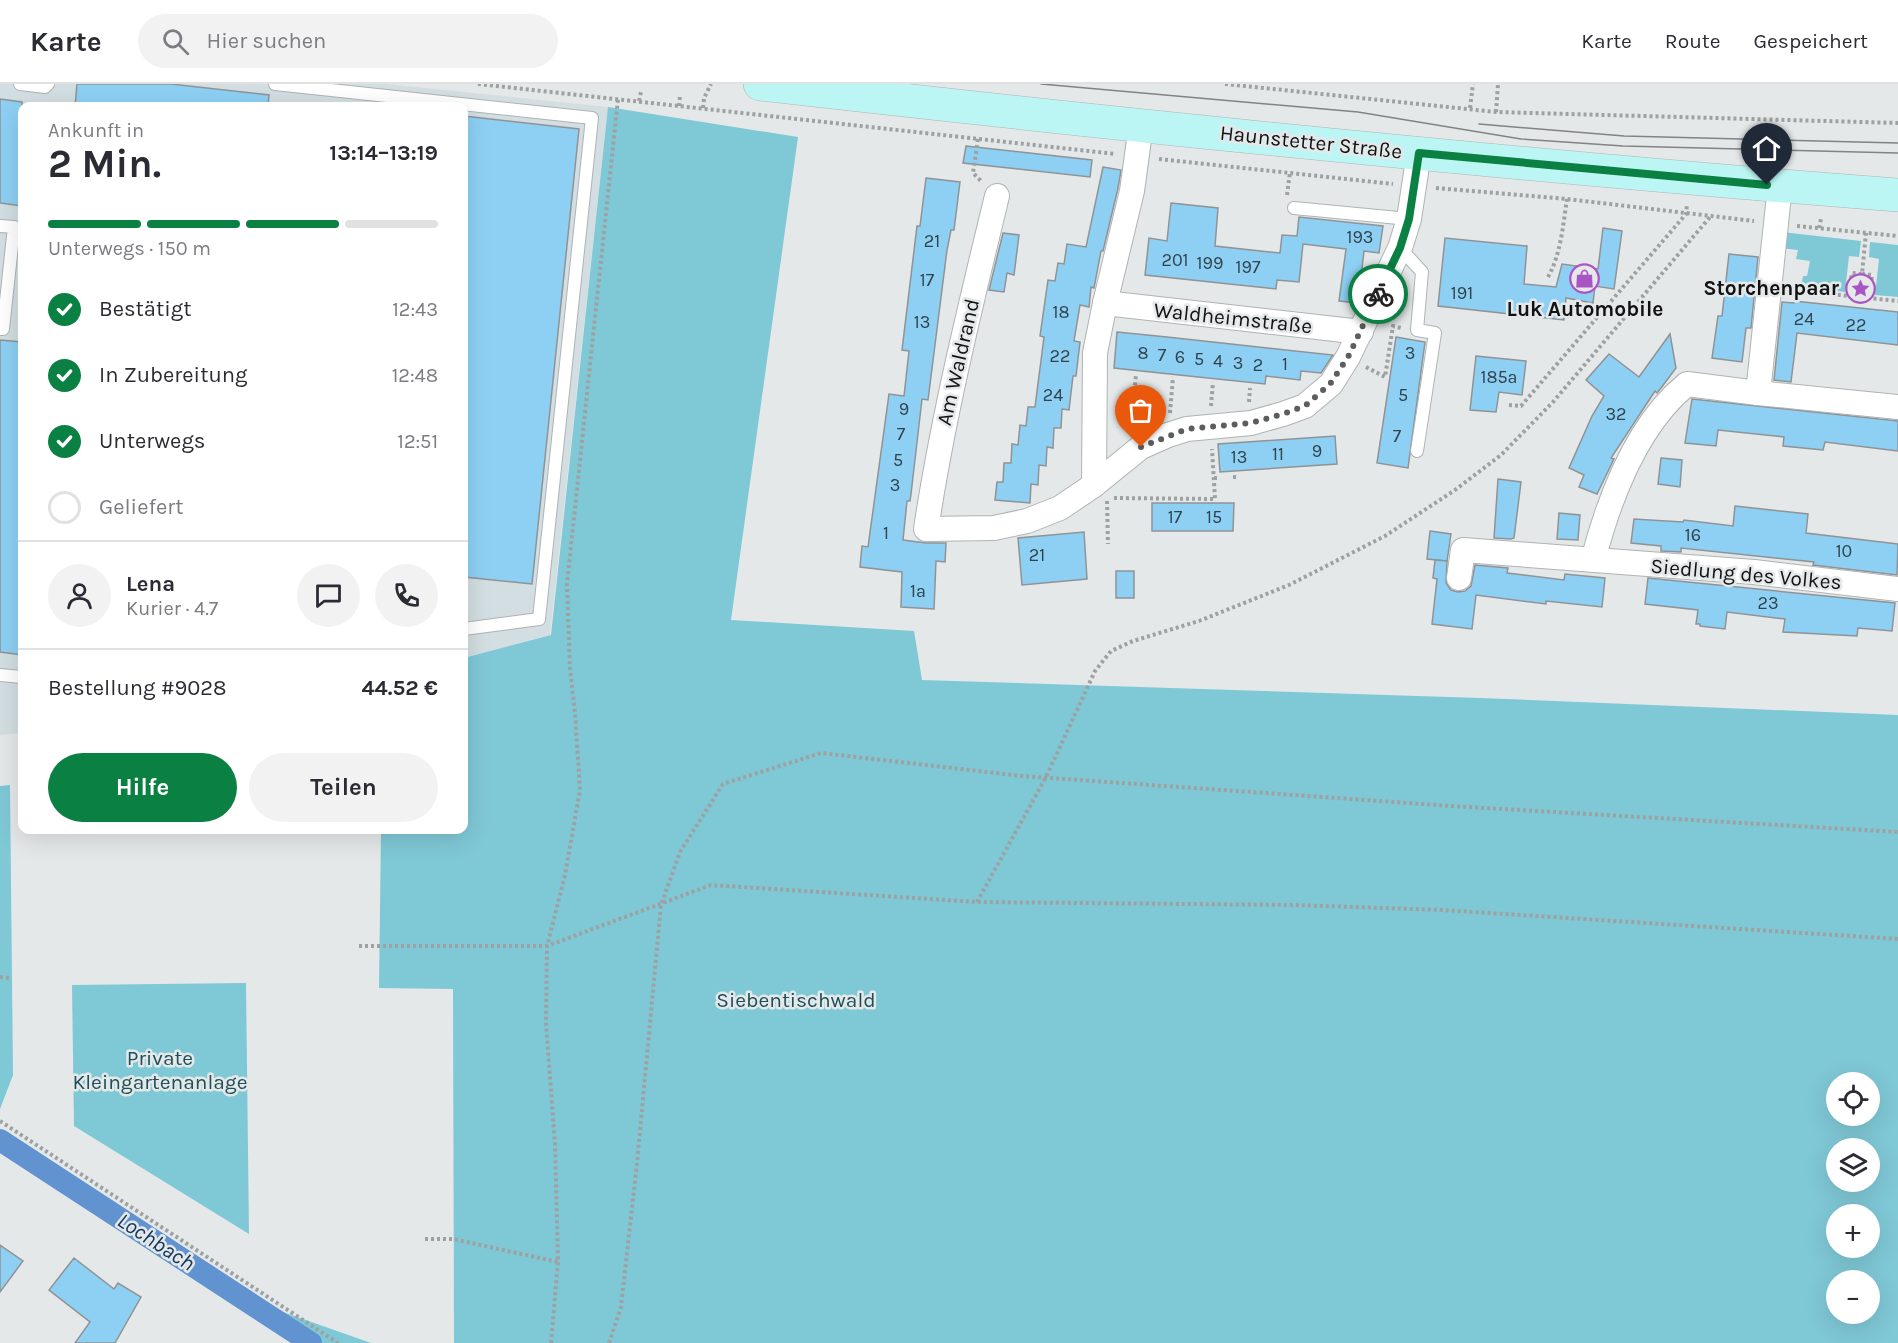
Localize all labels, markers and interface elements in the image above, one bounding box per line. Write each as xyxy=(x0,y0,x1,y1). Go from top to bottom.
search box xyxy=(138,14,558,68)
text: Karte xyxy=(30,25,102,58)
icon: search xyxy=(159,25,192,58)
text: Hier suchen xyxy=(207,28,326,54)
text: Karte xyxy=(1581,29,1632,53)
text: Route xyxy=(1665,29,1721,53)
text: Gespeichert xyxy=(1754,29,1868,53)
text: Ankunft in xyxy=(48,119,144,142)
street label: Haunstetter Straße xyxy=(1219,120,1403,164)
pin xyxy=(1741,123,1792,185)
icon: home xyxy=(1750,132,1783,165)
text: 13:14–13:19 xyxy=(329,140,438,166)
text: 2 Min. xyxy=(48,141,161,187)
house number: 193 xyxy=(1346,226,1374,248)
house number: 21 xyxy=(924,230,940,252)
text: Unterwegs · 150 m xyxy=(48,237,211,260)
house number: 201 xyxy=(1161,249,1189,271)
house number: 199 xyxy=(1197,252,1223,274)
house number: 197 xyxy=(1236,256,1261,278)
shop icon: Luk Automobile xyxy=(1569,262,1601,294)
courier xyxy=(1348,264,1408,324)
house number: 17 xyxy=(920,269,935,291)
place icon: Storchenpaar xyxy=(1844,272,1876,304)
place label: Storchenpaar xyxy=(1703,276,1840,300)
icon: bike xyxy=(1362,278,1395,311)
house number: 191 xyxy=(1451,282,1473,304)
icon: check xyxy=(48,293,81,326)
text: Bestätigt xyxy=(99,296,191,322)
street label: Am Waldrand xyxy=(932,296,984,428)
place label: Luk Automobile xyxy=(1507,297,1663,321)
text: 12:43 xyxy=(392,298,438,321)
street label: Waldheimstraße xyxy=(1153,298,1313,338)
house number: 18 xyxy=(1052,301,1070,323)
house number: 24 xyxy=(1794,308,1814,330)
house number: 13 xyxy=(914,311,930,333)
house number: 22 xyxy=(1846,314,1866,336)
house number: 8 xyxy=(1137,342,1149,364)
house number: 3 xyxy=(1405,342,1415,364)
house number: 7 xyxy=(1158,344,1167,366)
house number: 22 xyxy=(1050,345,1070,367)
house number: 6 xyxy=(1175,346,1185,368)
house number: 5 xyxy=(1194,348,1204,370)
house number: 4 xyxy=(1213,350,1223,372)
house number: 3 xyxy=(1233,352,1243,374)
house number: 1 xyxy=(1282,353,1288,375)
house number: 2 xyxy=(1253,354,1263,376)
icon: check xyxy=(48,359,81,392)
text: In Zubereitung xyxy=(99,362,247,388)
text: 12:48 xyxy=(392,364,438,387)
house number: 185a xyxy=(1480,366,1518,388)
house number: 24 xyxy=(1043,384,1063,406)
house number: 5 xyxy=(1398,384,1408,406)
pin xyxy=(1115,385,1166,447)
icon: bag xyxy=(1124,394,1157,427)
house number: 9 xyxy=(899,398,909,420)
house number: 32 xyxy=(1605,403,1627,425)
house number: 7 xyxy=(897,423,906,445)
icon: check xyxy=(48,425,81,458)
house number: 7 xyxy=(1393,425,1402,447)
text: Unterwegs xyxy=(99,428,205,454)
text: 12:51 xyxy=(397,430,438,453)
house number: 9 xyxy=(1312,440,1322,462)
house number: 11 xyxy=(1272,443,1284,465)
house number: 13 xyxy=(1231,446,1247,468)
house number: 5 xyxy=(893,449,903,471)
house number: 3 xyxy=(890,474,900,496)
text: Geliefert xyxy=(99,494,184,520)
house number: 17 xyxy=(1168,506,1183,528)
house number: 15 xyxy=(1206,506,1222,528)
house number: 1 xyxy=(883,522,889,544)
house number: 16 xyxy=(1685,524,1701,546)
house number: 10 xyxy=(1836,540,1852,562)
house number: 21 xyxy=(1029,544,1045,566)
street label: Siedlung des Volkes xyxy=(1649,554,1843,594)
button: person xyxy=(48,564,111,627)
button: chat xyxy=(297,564,360,627)
button: phone xyxy=(375,564,438,627)
text: Lena xyxy=(126,571,175,597)
house number: 1a xyxy=(910,580,926,602)
house number: 23 xyxy=(1757,592,1779,614)
text: Kurier · 4.7 xyxy=(126,597,218,620)
text: Bestellung #9028 xyxy=(48,675,227,701)
text: 44.52 € xyxy=(361,675,438,701)
button: Hilfe xyxy=(48,753,237,822)
button: Teilen xyxy=(249,753,438,822)
park label: Siebentischwald xyxy=(716,988,876,1012)
park label: Private Kleingartenanlage xyxy=(72,1046,248,1094)
map controls xyxy=(1826,1072,1880,1324)
button: locate xyxy=(1826,1072,1880,1126)
button: layers xyxy=(1826,1138,1880,1192)
button: + xyxy=(1826,1204,1880,1258)
water label: Lochbach xyxy=(112,1207,200,1277)
button: − xyxy=(1826,1270,1880,1324)

